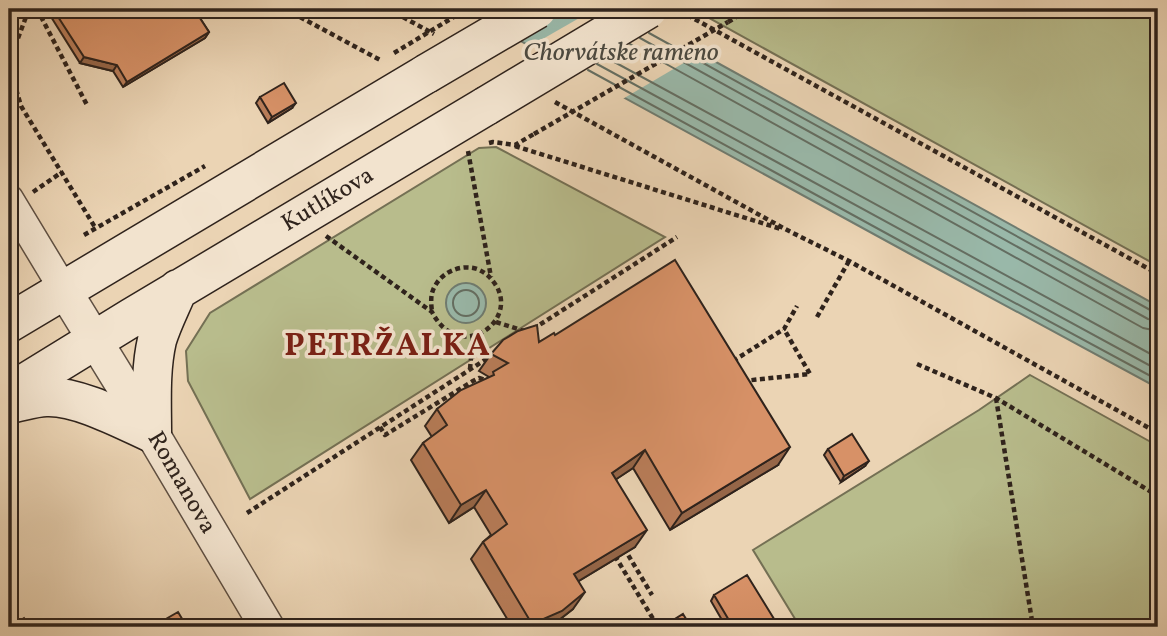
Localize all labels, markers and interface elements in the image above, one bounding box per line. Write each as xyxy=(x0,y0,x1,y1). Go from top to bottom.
water label: Chorvátske rameno xyxy=(523,35,719,71)
street label: Kutlíkova xyxy=(275,159,381,241)
district label: PETRŽALKA xyxy=(284,325,492,369)
street label: Romanova xyxy=(138,425,224,541)

